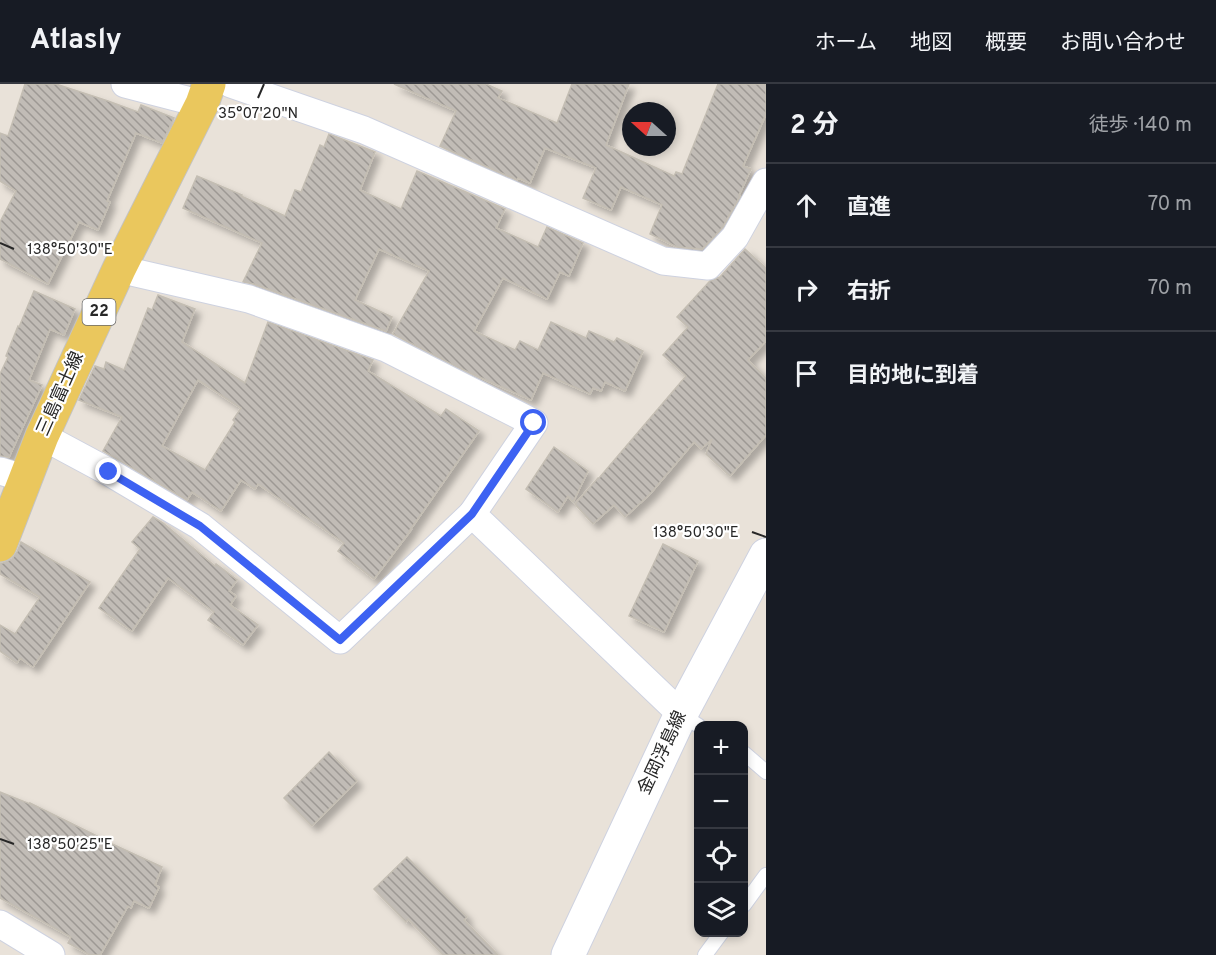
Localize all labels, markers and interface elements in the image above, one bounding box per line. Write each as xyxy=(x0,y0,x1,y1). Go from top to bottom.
text: Atlasly xyxy=(30,23,122,59)
text: ホーム xyxy=(815,30,877,57)
text: 地図 xyxy=(910,30,952,57)
text: 概要 xyxy=(985,30,1027,57)
text: お問い合わせ xyxy=(1060,30,1186,57)
north arrow xyxy=(622,102,676,156)
text: 35°07'20"N xyxy=(218,105,298,124)
text: 2 分 xyxy=(790,110,838,143)
text: 徒歩 · 140 m xyxy=(1089,113,1192,139)
icon: ahead xyxy=(790,189,823,222)
text: 70 m xyxy=(1148,192,1192,218)
text: 直進 xyxy=(847,195,891,222)
text: 138°50'30"E xyxy=(27,241,113,260)
icon: right xyxy=(790,273,823,306)
text: 70 m xyxy=(1148,276,1192,302)
text: 右折 xyxy=(847,279,891,306)
road number: 22 xyxy=(82,299,116,325)
street label: 三島富士線 xyxy=(32,348,90,440)
icon: arrive xyxy=(790,357,823,390)
text: 目的地に到着 xyxy=(847,363,979,390)
route start xyxy=(520,409,546,435)
route end xyxy=(95,458,121,484)
text: 138°50'30"E xyxy=(653,524,739,543)
street label: 金岡浮島線 xyxy=(634,707,692,799)
map controls xyxy=(694,721,748,937)
button: + xyxy=(694,721,748,775)
button: − xyxy=(694,775,748,829)
button: locate xyxy=(694,829,748,883)
text: 138°50'25"E xyxy=(27,836,113,855)
button: layers xyxy=(694,883,748,937)

